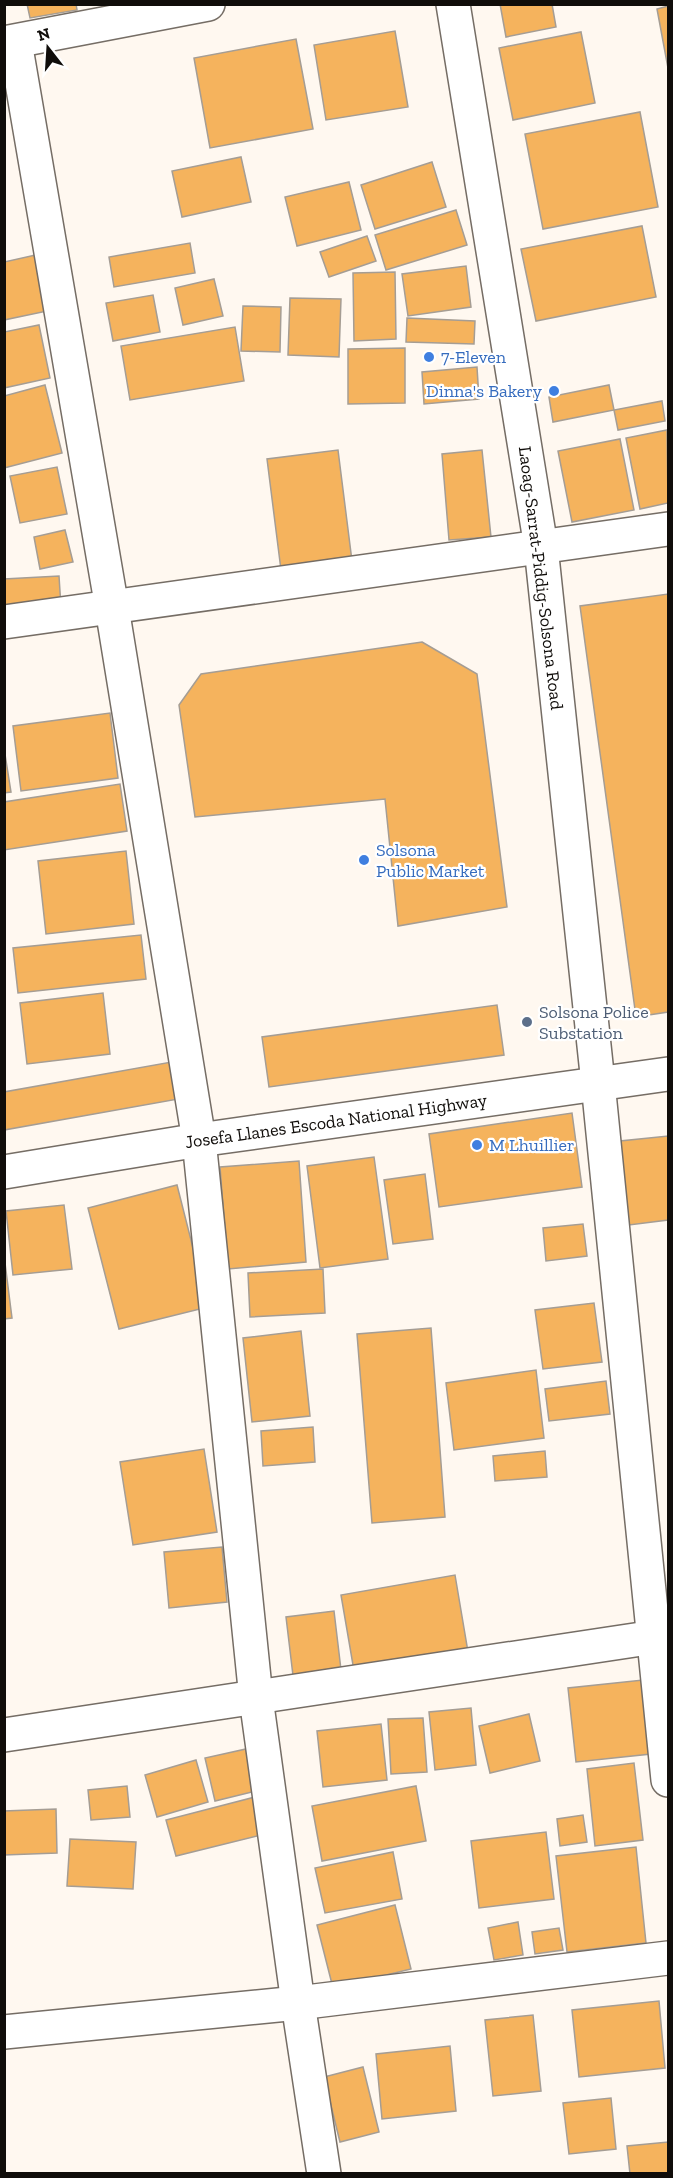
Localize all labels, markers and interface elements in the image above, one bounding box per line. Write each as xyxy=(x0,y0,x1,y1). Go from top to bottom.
north arrow xyxy=(18,18,78,78)
text: N xyxy=(35,23,52,45)
place label: 7-Eleven xyxy=(441,346,507,368)
marker: 7-Eleven xyxy=(422,350,436,364)
place label: Dinna's Bakery xyxy=(426,380,543,402)
marker: Dinna's Bakery xyxy=(547,384,561,398)
street label: Laoag-Sarrat-Piddig-Solsona Road xyxy=(514,445,568,711)
place label: Solsona Public Market xyxy=(376,839,485,882)
marker: Solsona Public Market xyxy=(357,853,371,867)
place label: Solsona Police Substation xyxy=(539,1001,649,1044)
marker: Solsona Police Substation xyxy=(520,1015,534,1029)
street label: Josefa Llanes Escoda National Highway xyxy=(184,1089,489,1153)
place label: M Lhuillier xyxy=(489,1134,575,1156)
marker: M Lhuillier xyxy=(470,1138,484,1152)

